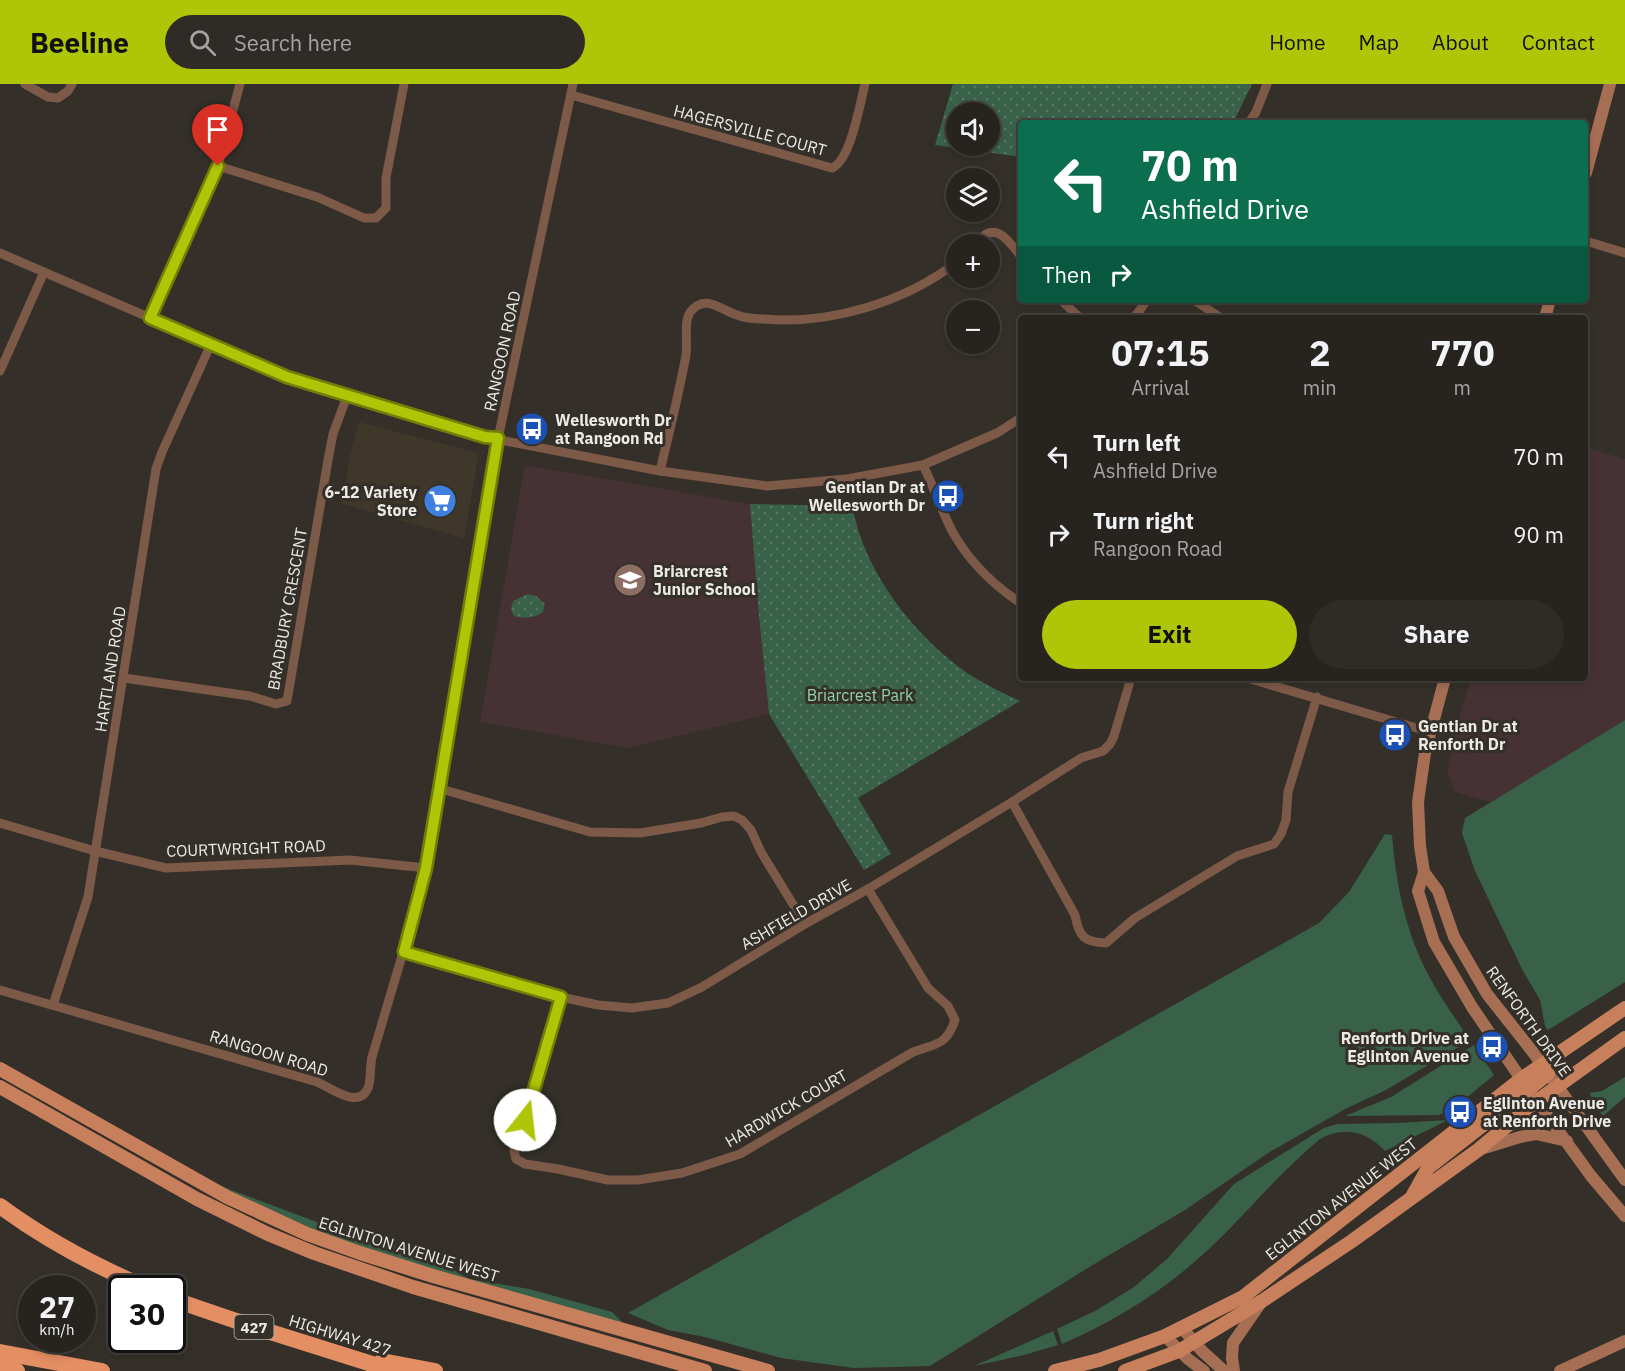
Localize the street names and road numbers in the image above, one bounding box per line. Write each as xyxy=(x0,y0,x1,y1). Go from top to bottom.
street label: HAGERSVILLE COURT xyxy=(671,100,829,160)
street label: RANGOON ROAD xyxy=(479,289,525,413)
street label: BRADBURY CRESCENT xyxy=(263,526,311,692)
street label: HARTLAND ROAD xyxy=(90,605,130,733)
street label: COURTWRIGHT ROAD xyxy=(166,835,326,861)
street label: ASHFIELD DRIVE xyxy=(737,874,855,954)
street label: RENFORTH DRIVE xyxy=(1482,962,1576,1080)
street label: RANGOON ROAD xyxy=(207,1025,331,1081)
street label: HARDWICK COURT xyxy=(721,1065,851,1151)
street label: EGLINTON AVENUE WEST xyxy=(1261,1133,1421,1265)
street label: EGLINTON AVENUE WEST xyxy=(317,1212,501,1286)
street label: HIGHWAY 427 xyxy=(286,1310,394,1360)
road number: 427 xyxy=(234,1315,274,1339)

